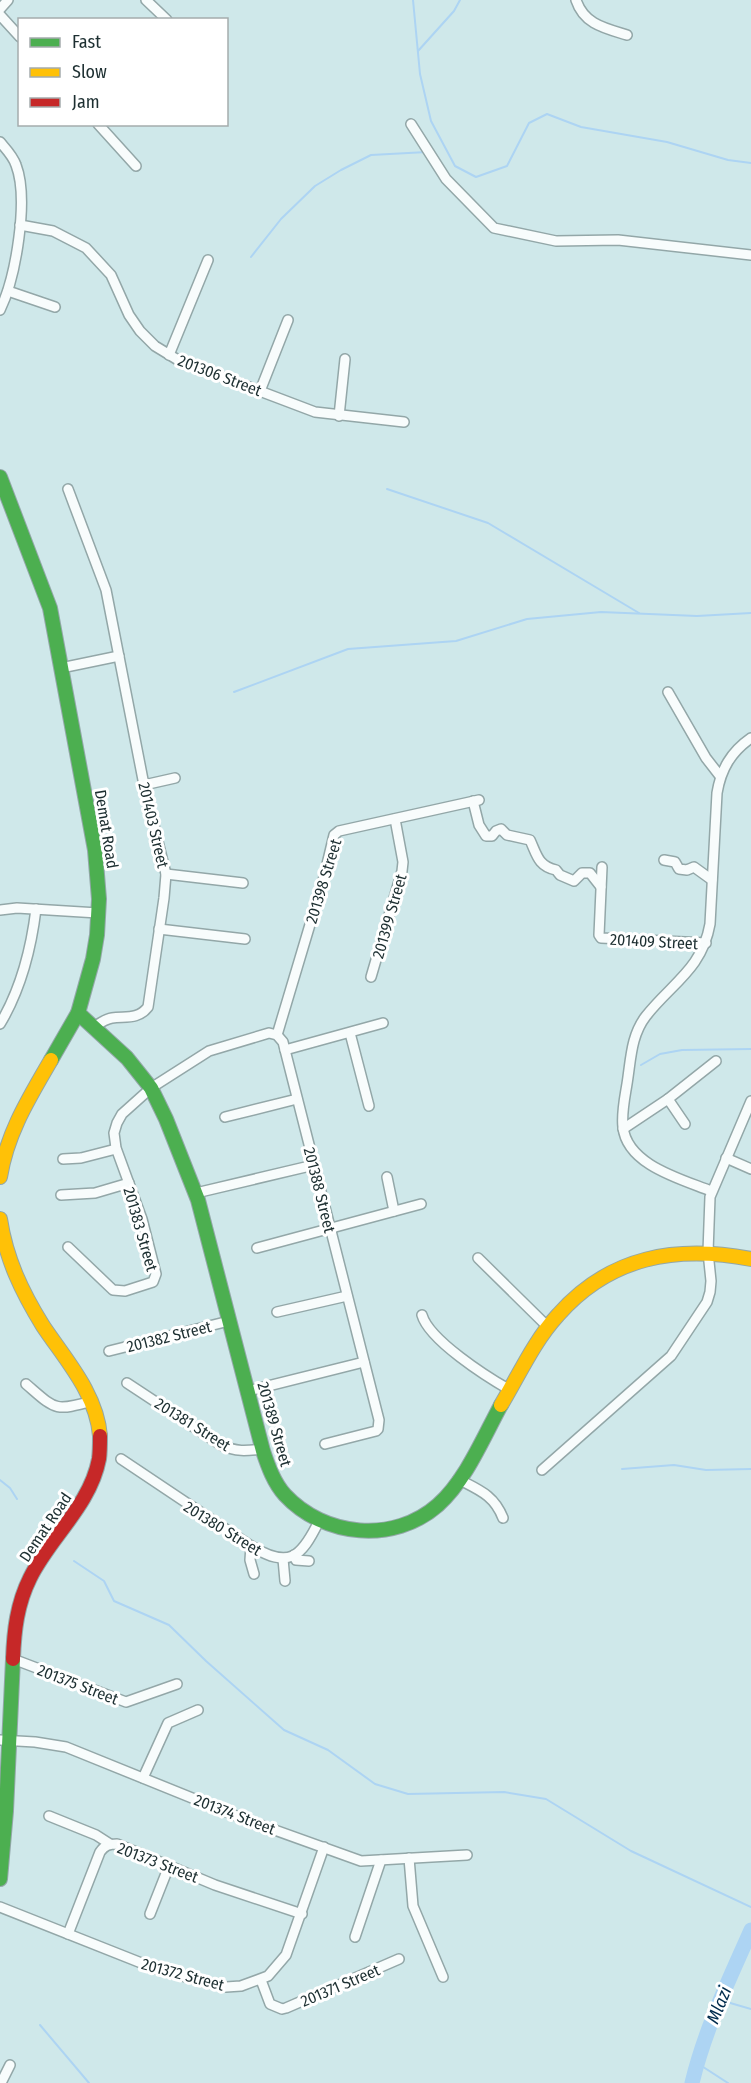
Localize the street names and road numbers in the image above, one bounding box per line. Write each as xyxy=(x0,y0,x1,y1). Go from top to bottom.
street label: 201306 Street xyxy=(175,351,265,400)
street label: 201403 Street xyxy=(134,780,173,871)
street label: Demat Road xyxy=(91,788,122,870)
street label: 201398 Street xyxy=(302,836,346,926)
street label: 201399 Street xyxy=(368,871,411,961)
street label: 201409 Street xyxy=(609,930,699,953)
street label: 201388 Street xyxy=(300,1145,340,1236)
street label: 201383 Street xyxy=(119,1185,162,1274)
street label: 201382 Street xyxy=(125,1317,214,1356)
street label: 201389 Street xyxy=(253,1380,296,1469)
street label: 201381 Street xyxy=(151,1394,235,1456)
street label: Demat Road xyxy=(15,1489,76,1566)
street label: 201380 Street xyxy=(180,1497,266,1560)
street label: 201375 Street xyxy=(35,1660,122,1709)
street label: 201374 Street xyxy=(192,1790,279,1839)
street label: 201373 Street xyxy=(115,1838,202,1887)
street label: 201372 Street xyxy=(139,1954,227,1995)
street label: 201371 Street xyxy=(298,1960,383,2011)

